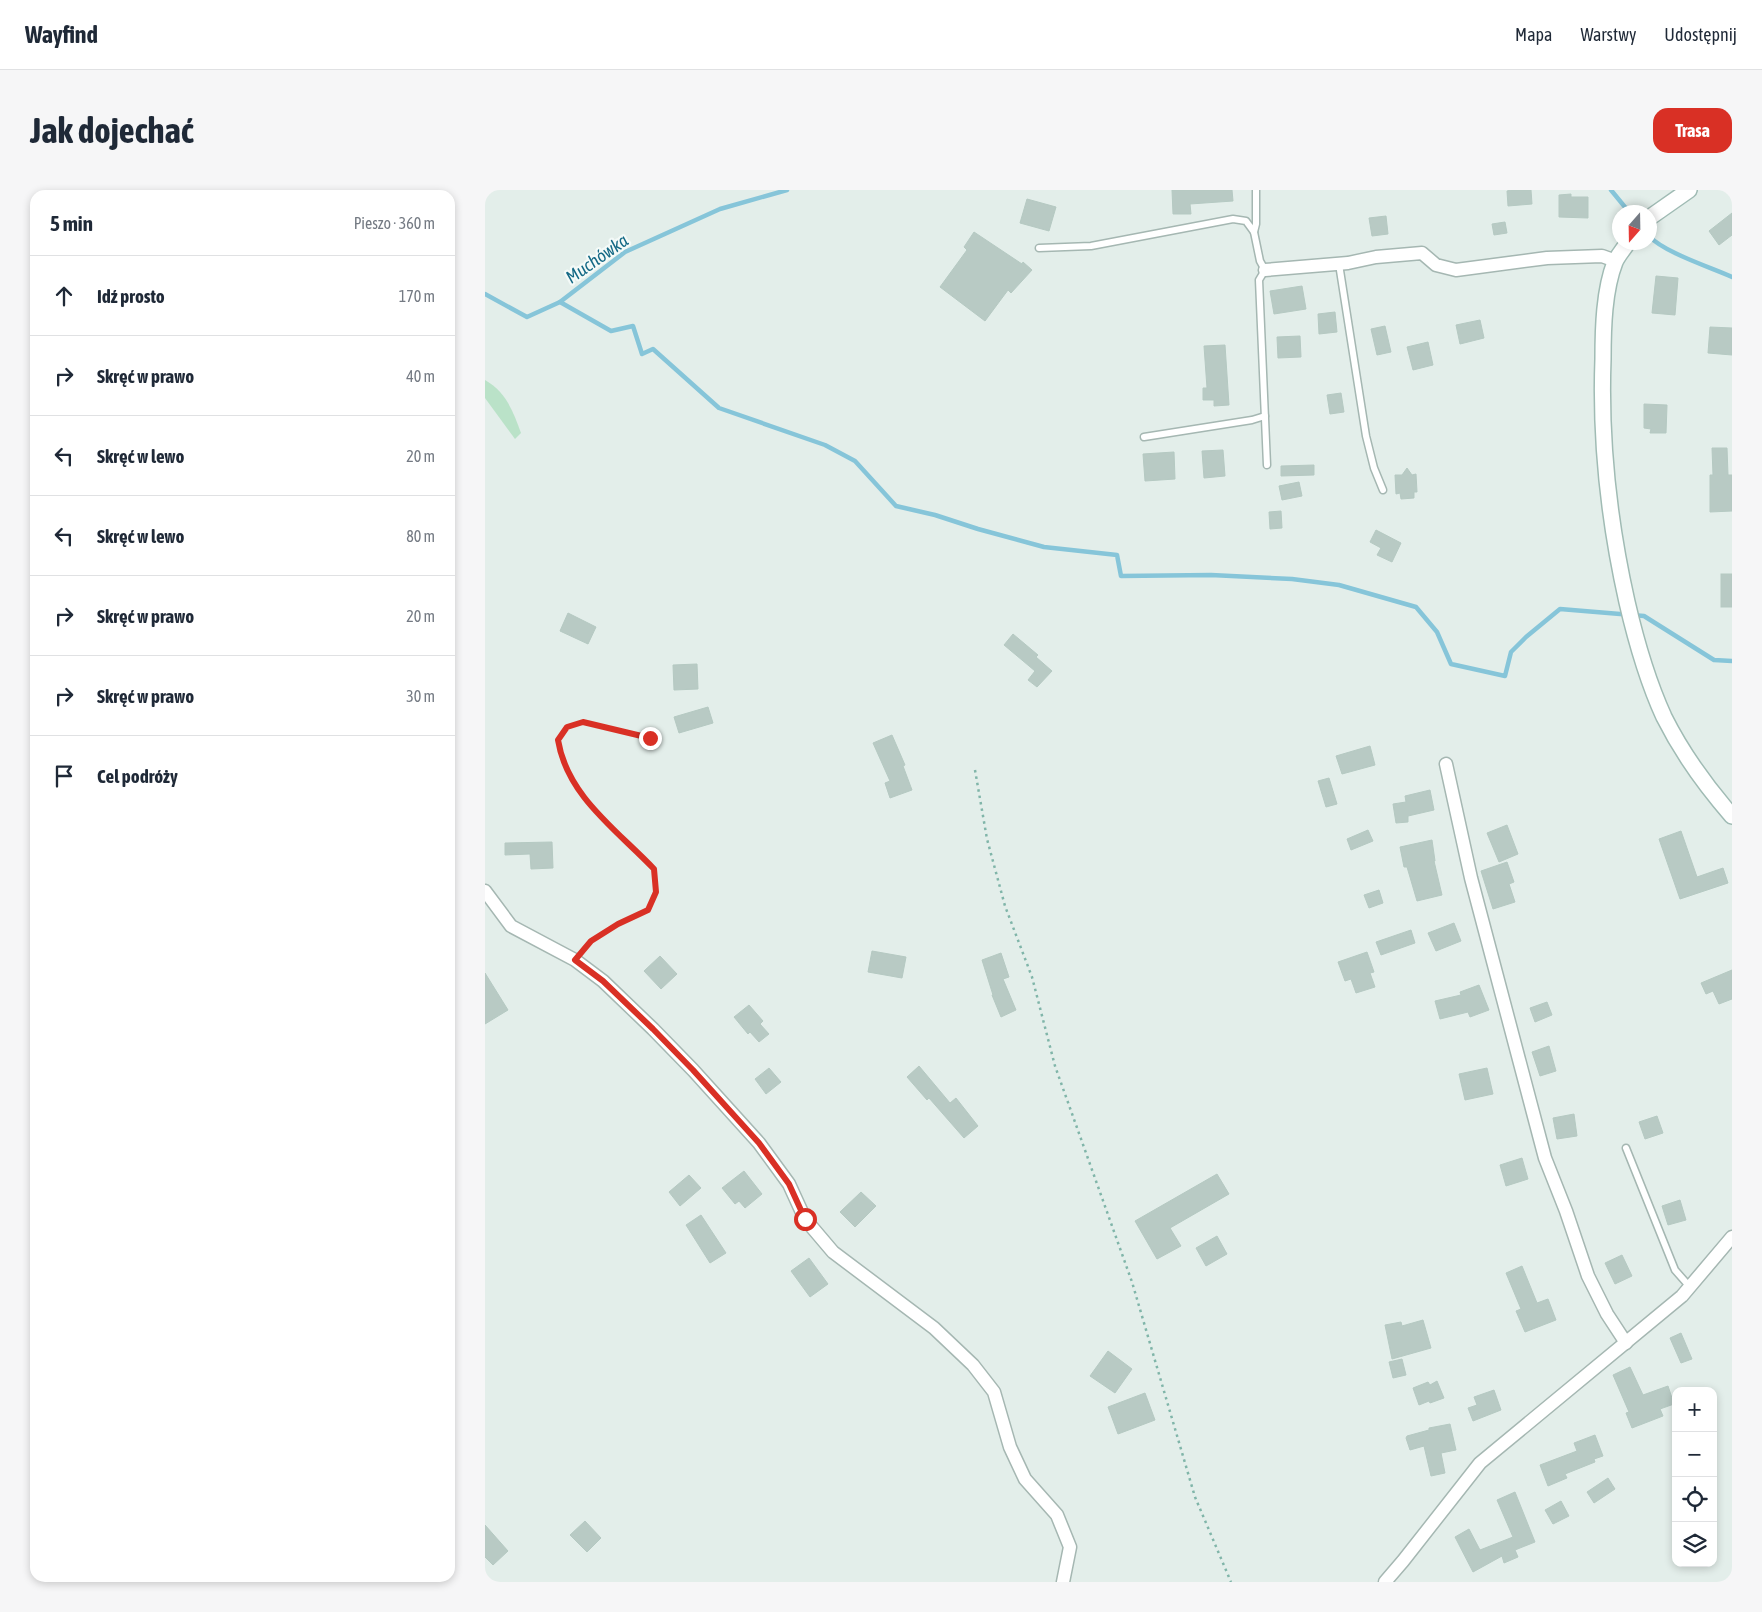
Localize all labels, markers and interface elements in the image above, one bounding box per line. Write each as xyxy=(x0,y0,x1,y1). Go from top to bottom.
text: Wayfind xyxy=(25,21,98,48)
text: Mapa xyxy=(1515,24,1552,45)
text: Warstwy xyxy=(1580,24,1636,45)
text: Udostępnij xyxy=(1664,24,1737,45)
button: Trasa xyxy=(1653,108,1732,153)
text: Jak dojechać xyxy=(30,110,194,150)
north arrow xyxy=(1612,205,1657,250)
text: 5 min xyxy=(50,211,93,235)
text: Pieszo · 360 m xyxy=(354,214,435,232)
water label: Muchówka xyxy=(562,229,632,288)
icon: ahead xyxy=(50,282,78,310)
text: Idź prosto xyxy=(97,285,165,307)
text: 170 m xyxy=(399,287,435,305)
icon: right xyxy=(50,362,78,390)
text: Skręć w prawo xyxy=(97,365,194,387)
text: 40 m xyxy=(406,367,435,385)
icon: left xyxy=(50,442,78,470)
text: Skręć w lewo xyxy=(97,445,184,467)
text: 20 m xyxy=(406,447,435,465)
icon: left xyxy=(50,522,78,550)
text: Skręć w lewo xyxy=(97,525,184,547)
text: 80 m xyxy=(406,527,435,545)
icon: right xyxy=(50,602,78,630)
text: Skręć w prawo xyxy=(97,605,194,627)
text: 20 m xyxy=(406,607,435,625)
icon: right xyxy=(50,682,78,710)
text: Skręć w prawo xyxy=(97,685,194,707)
text: 30 m xyxy=(406,687,435,705)
route end xyxy=(639,727,662,750)
icon: arrive xyxy=(50,762,78,790)
text: Cel podróży xyxy=(97,765,178,787)
route start xyxy=(794,1208,817,1231)
map controls xyxy=(1672,1387,1717,1567)
button: + xyxy=(1672,1387,1717,1432)
button: − xyxy=(1672,1432,1717,1477)
button: locate xyxy=(1672,1477,1717,1522)
button: layers xyxy=(1672,1522,1717,1567)

